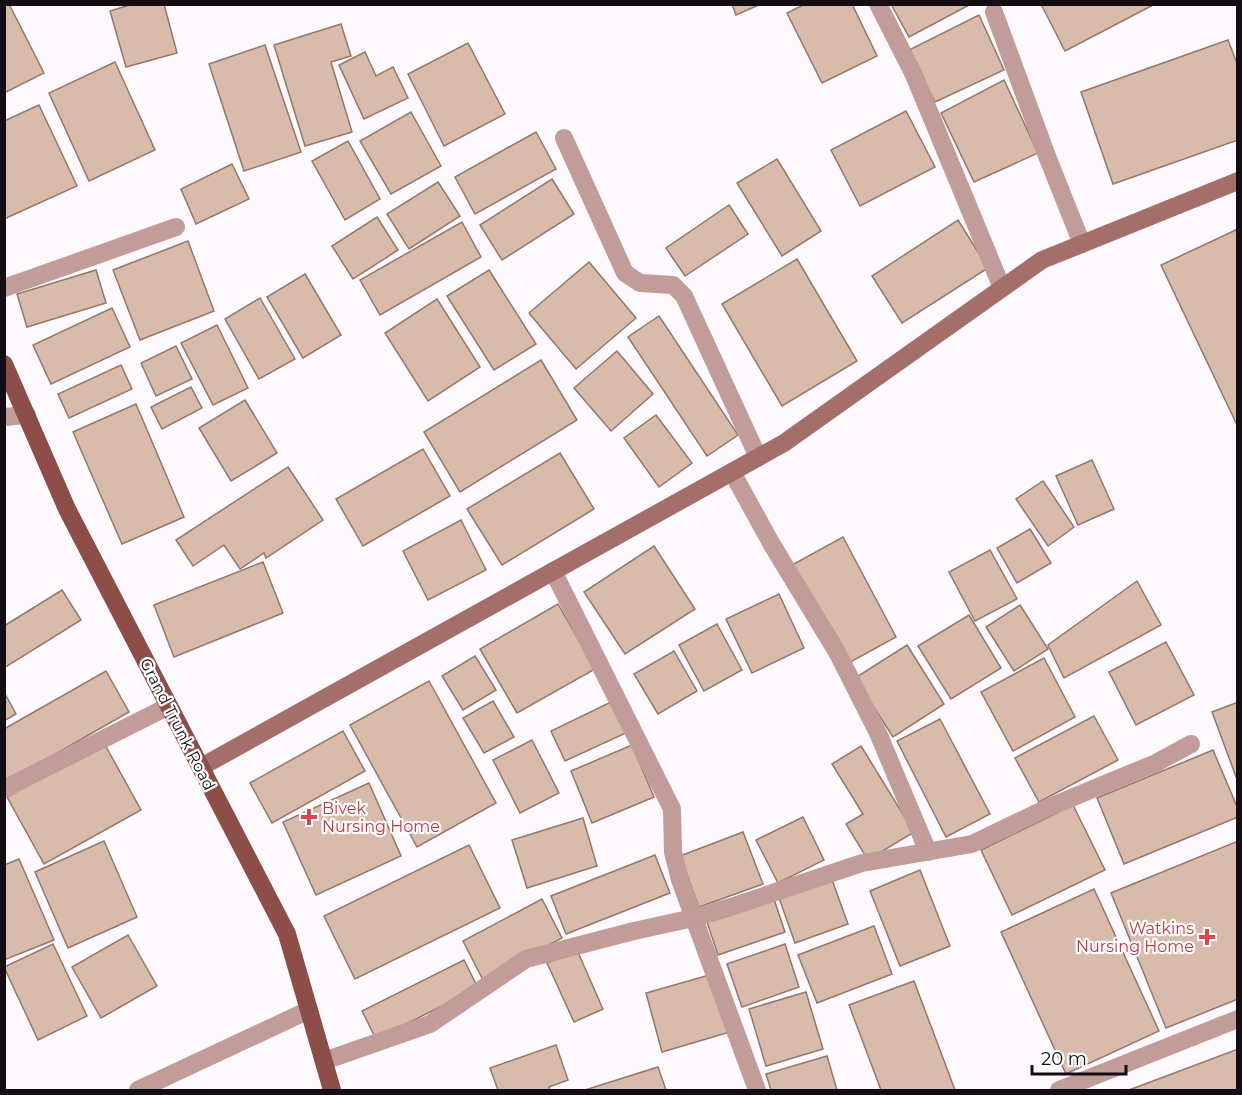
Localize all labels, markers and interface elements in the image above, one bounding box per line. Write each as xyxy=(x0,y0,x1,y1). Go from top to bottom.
street label: Grand Trunk Road xyxy=(136,655,219,794)
place label: Bivek Nursing Home xyxy=(322,799,440,836)
marker: Bivek Nursing Home xyxy=(300,808,318,826)
place label: Watkins Nursing Home xyxy=(1076,919,1194,956)
marker: Watkins Nursing Home xyxy=(1198,928,1216,946)
scale bar xyxy=(1032,1038,1126,1076)
text: 20 m xyxy=(1041,1048,1087,1070)

